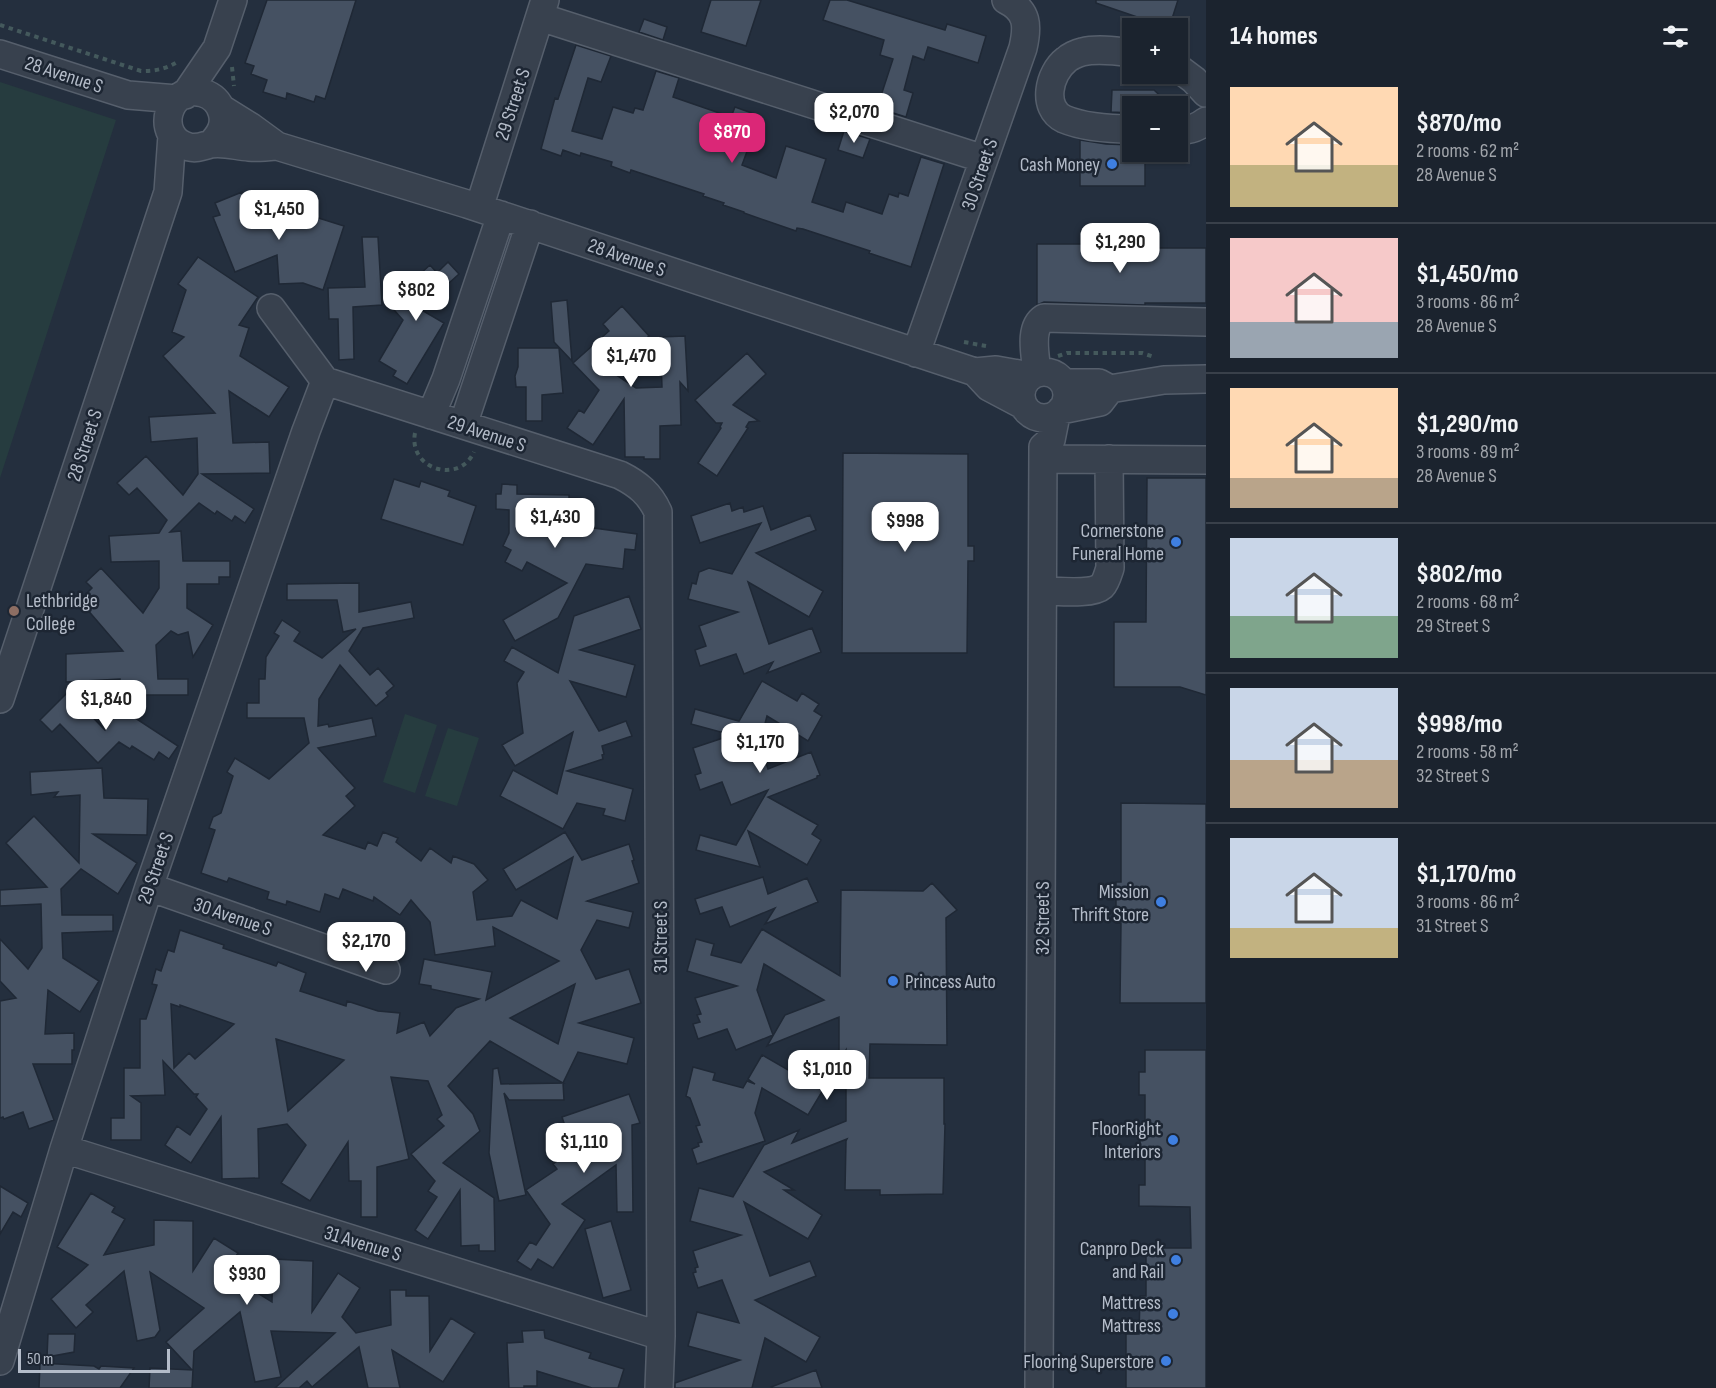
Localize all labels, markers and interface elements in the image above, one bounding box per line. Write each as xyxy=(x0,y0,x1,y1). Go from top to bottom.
map controls xyxy=(1122,18,1188,162)
button: + xyxy=(1122,18,1188,84)
icon: filters xyxy=(1659,20,1692,53)
text: 14 homes xyxy=(1230,21,1318,52)
street label: 28 Avenue S xyxy=(22,51,106,99)
street label: 29 Street S xyxy=(490,65,536,143)
pin: $2,070 xyxy=(805,93,903,144)
button: − xyxy=(1122,96,1188,162)
text: $2,070 xyxy=(828,100,880,124)
text: $870/mo xyxy=(1416,108,1502,139)
icon: home xyxy=(1278,111,1350,183)
pin: $870 xyxy=(696,113,768,164)
text: $870 xyxy=(713,120,751,144)
street label: 30 Street S xyxy=(956,135,1003,213)
text: 2 rooms · 62 m² xyxy=(1416,139,1519,163)
place label: Cash Money xyxy=(1020,153,1100,177)
marker: Cash Money xyxy=(1105,157,1119,171)
text: 28 Avenue S xyxy=(1416,163,1497,187)
pin: $1,450 xyxy=(230,190,328,241)
text: $1,450 xyxy=(254,197,304,221)
pin: $1,290 xyxy=(1071,223,1169,274)
text: $1,290 xyxy=(1095,230,1145,254)
street label: 28 Avenue S xyxy=(585,233,669,282)
text: $1,450/mo xyxy=(1416,259,1519,290)
icon: home xyxy=(1278,262,1350,334)
pin: $802 xyxy=(380,271,452,322)
text: $802 xyxy=(397,278,435,302)
text: 3 rooms · 86 m² xyxy=(1416,290,1520,314)
text: 28 Avenue S xyxy=(1416,314,1497,338)
pin: $1,470 xyxy=(582,337,680,388)
text: $1,470 xyxy=(606,344,656,368)
street label: 28 Street S xyxy=(62,406,108,484)
text: $1,290/mo xyxy=(1416,409,1519,440)
street label: 29 Avenue S xyxy=(445,410,529,458)
icon: home xyxy=(1278,412,1350,484)
text: 3 rooms · 89 m² xyxy=(1416,440,1520,464)
text: 28 Avenue S xyxy=(1416,464,1497,488)
pin: $1,430 xyxy=(506,498,604,549)
pin: $998 xyxy=(869,502,941,553)
text: $1,430 xyxy=(529,505,581,529)
text: $998 xyxy=(886,509,924,533)
place label: Cornerstone Funeral Home xyxy=(1072,519,1164,566)
marker: Cornerstone Funeral Home xyxy=(1169,535,1183,549)
text: $802/mo xyxy=(1416,559,1502,590)
icon: home xyxy=(1278,562,1350,634)
place label: Lethbridge College xyxy=(26,589,98,636)
text: 2 rooms · 68 m² xyxy=(1416,590,1520,614)
marker: Lethbridge College xyxy=(7,604,21,618)
text: 29 Street S xyxy=(1416,614,1490,638)
pin: $1,840 xyxy=(57,680,155,731)
text: $1,840 xyxy=(80,687,132,711)
text: $998/mo xyxy=(1416,709,1503,740)
icon: home xyxy=(1278,712,1350,784)
pin: $1,170 xyxy=(711,723,809,774)
text: $1,170 xyxy=(735,730,785,754)
text: 2 rooms · 58 m² xyxy=(1416,740,1519,764)
text: 32 Street S xyxy=(1416,764,1490,788)
street label: 29 Street S xyxy=(133,829,179,907)
text: $1,170/mo xyxy=(1416,859,1516,890)
icon: home xyxy=(1278,862,1350,934)
place label: Mission Thrift Store xyxy=(1072,880,1149,927)
street label: 32 Street S xyxy=(1031,881,1055,955)
text: 3 rooms · 86 m² xyxy=(1416,890,1520,914)
street label: 30 Avenue S xyxy=(190,892,275,941)
marker: Mission Thrift Store xyxy=(1154,895,1168,909)
street label: 31 Street S xyxy=(649,901,673,973)
text: 31 Street S xyxy=(1416,914,1489,938)
pin: $2,170 xyxy=(317,922,415,973)
text: $2,170 xyxy=(341,929,391,953)
place label: Princess Auto xyxy=(905,970,996,994)
marker: Princess Auto xyxy=(886,974,900,988)
pin: $1,010 xyxy=(778,1050,876,1101)
text: $1,010 xyxy=(802,1057,852,1081)
place label: FloorRight Interiors xyxy=(1092,1117,1161,1164)
pin: $1,110 xyxy=(535,1123,633,1174)
text: $1,110 xyxy=(560,1130,608,1154)
marker: FloorRight Interiors xyxy=(1166,1133,1180,1147)
street label: 31 Avenue S xyxy=(321,1221,404,1267)
place label: Canpro Deck and Rail xyxy=(1080,1237,1164,1284)
marker: Canpro Deck and Rail xyxy=(1169,1253,1183,1267)
pin: $930 xyxy=(211,1255,283,1306)
text: $930 xyxy=(228,1262,266,1286)
place label: Mattress Mattress xyxy=(1102,1291,1161,1338)
marker: Mattress Mattress xyxy=(1166,1307,1180,1321)
scale bar xyxy=(18,1346,170,1374)
text: 50 m xyxy=(27,1350,53,1369)
place label: Flooring Superstore xyxy=(1023,1350,1154,1374)
marker: Flooring Superstore xyxy=(1159,1354,1173,1368)

